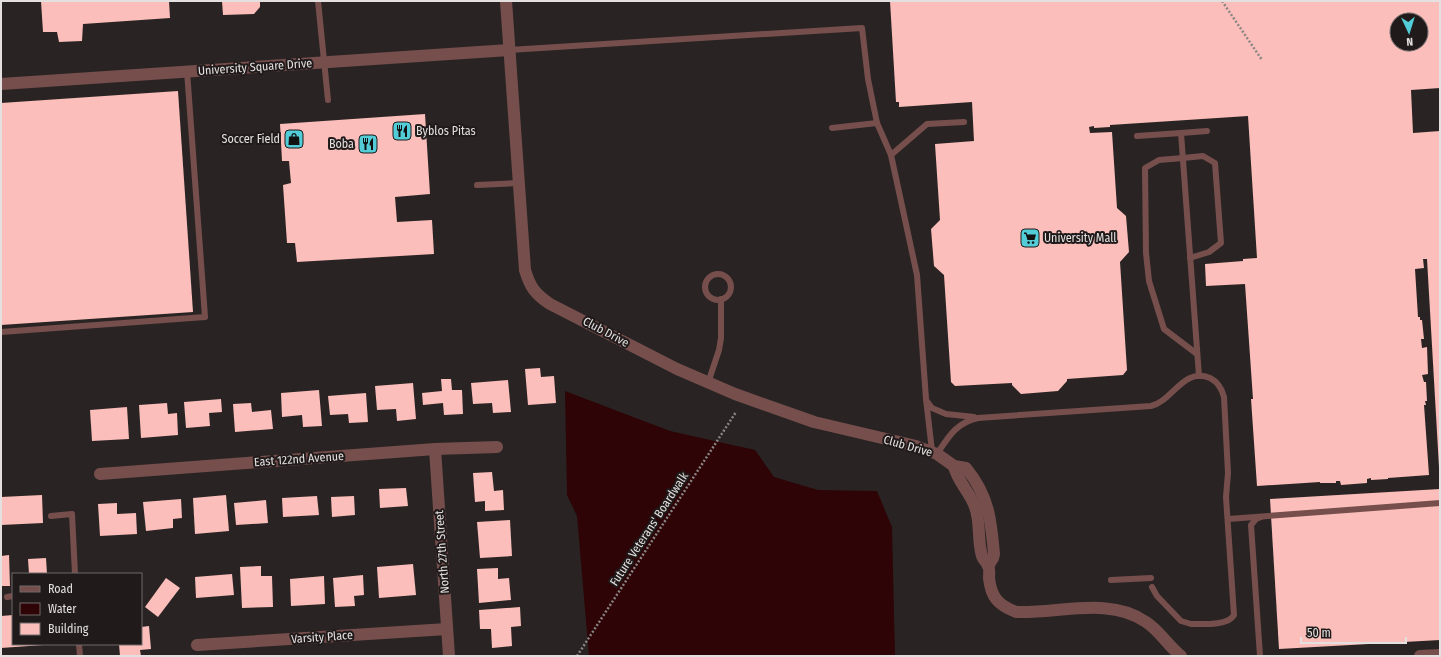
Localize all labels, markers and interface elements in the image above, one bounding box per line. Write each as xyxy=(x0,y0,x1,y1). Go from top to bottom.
north arrow xyxy=(1389,12,1429,52)
text: N xyxy=(1406,35,1413,48)
street label: University Square Drive xyxy=(197,56,313,78)
restaurant icon: Byblos Pitas xyxy=(391,120,413,142)
place label: Byblos Pitas xyxy=(416,124,476,138)
shop icon: Soccer Field xyxy=(283,128,305,150)
place label: Soccer Field xyxy=(222,132,280,146)
restaurant icon: Boba xyxy=(357,133,379,155)
place label: Boba xyxy=(329,137,354,151)
supermarket icon: University Mall xyxy=(1019,227,1041,249)
place label: University Mall xyxy=(1044,231,1116,245)
street label: Club Drive xyxy=(581,314,631,350)
street label: Club Drive xyxy=(882,432,934,460)
street label: East 122nd Avenue xyxy=(254,449,344,469)
street label: Future Veterans' Boardwalk xyxy=(607,469,691,588)
street label: North 27th Street xyxy=(432,510,452,594)
legend xyxy=(12,573,142,645)
text: Road xyxy=(48,582,73,596)
text: Water xyxy=(48,602,77,616)
scale bar xyxy=(1301,619,1406,645)
text: Building xyxy=(48,622,89,636)
text: 50 m xyxy=(1307,626,1331,640)
street label: Varsity Place xyxy=(291,628,353,646)

